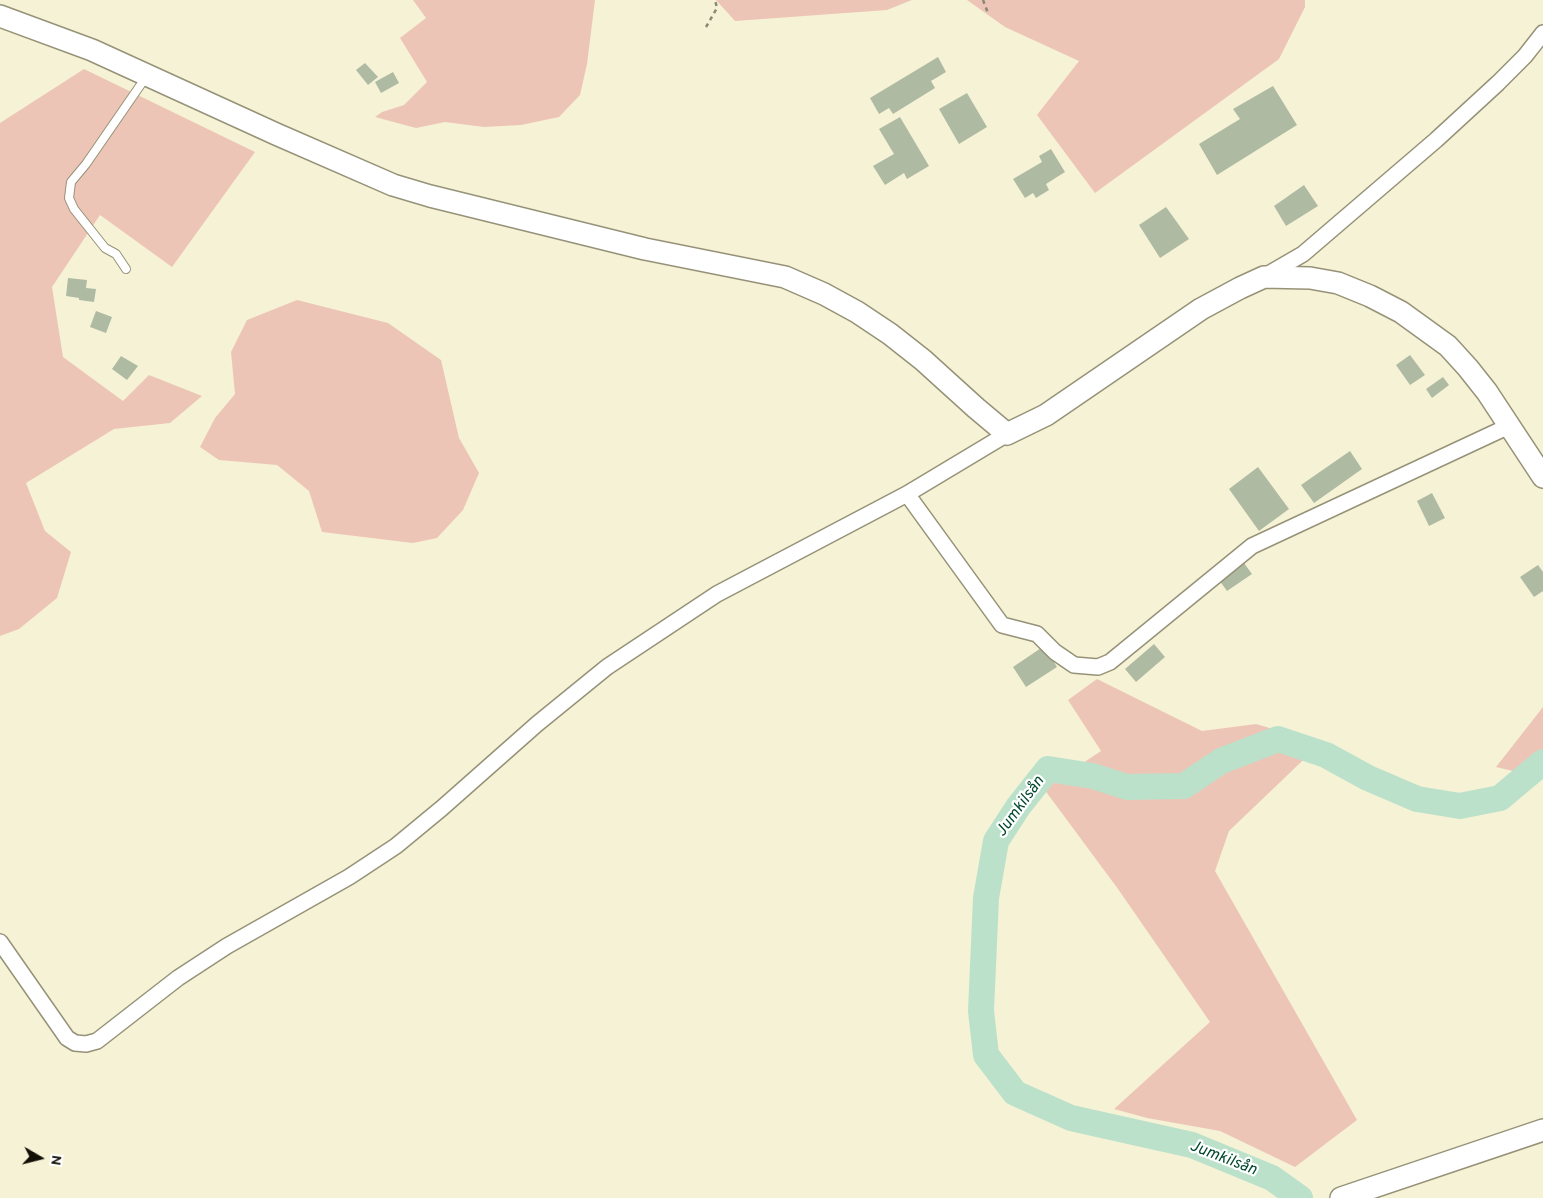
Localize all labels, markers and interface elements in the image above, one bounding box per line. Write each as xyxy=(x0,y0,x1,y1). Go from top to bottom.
water label: Jumkilsån xyxy=(993,773,1049,841)
north arrow xyxy=(15,1133,65,1183)
water label: Jumkilsån xyxy=(1187,1137,1259,1181)
text: N xyxy=(46,1154,64,1166)

